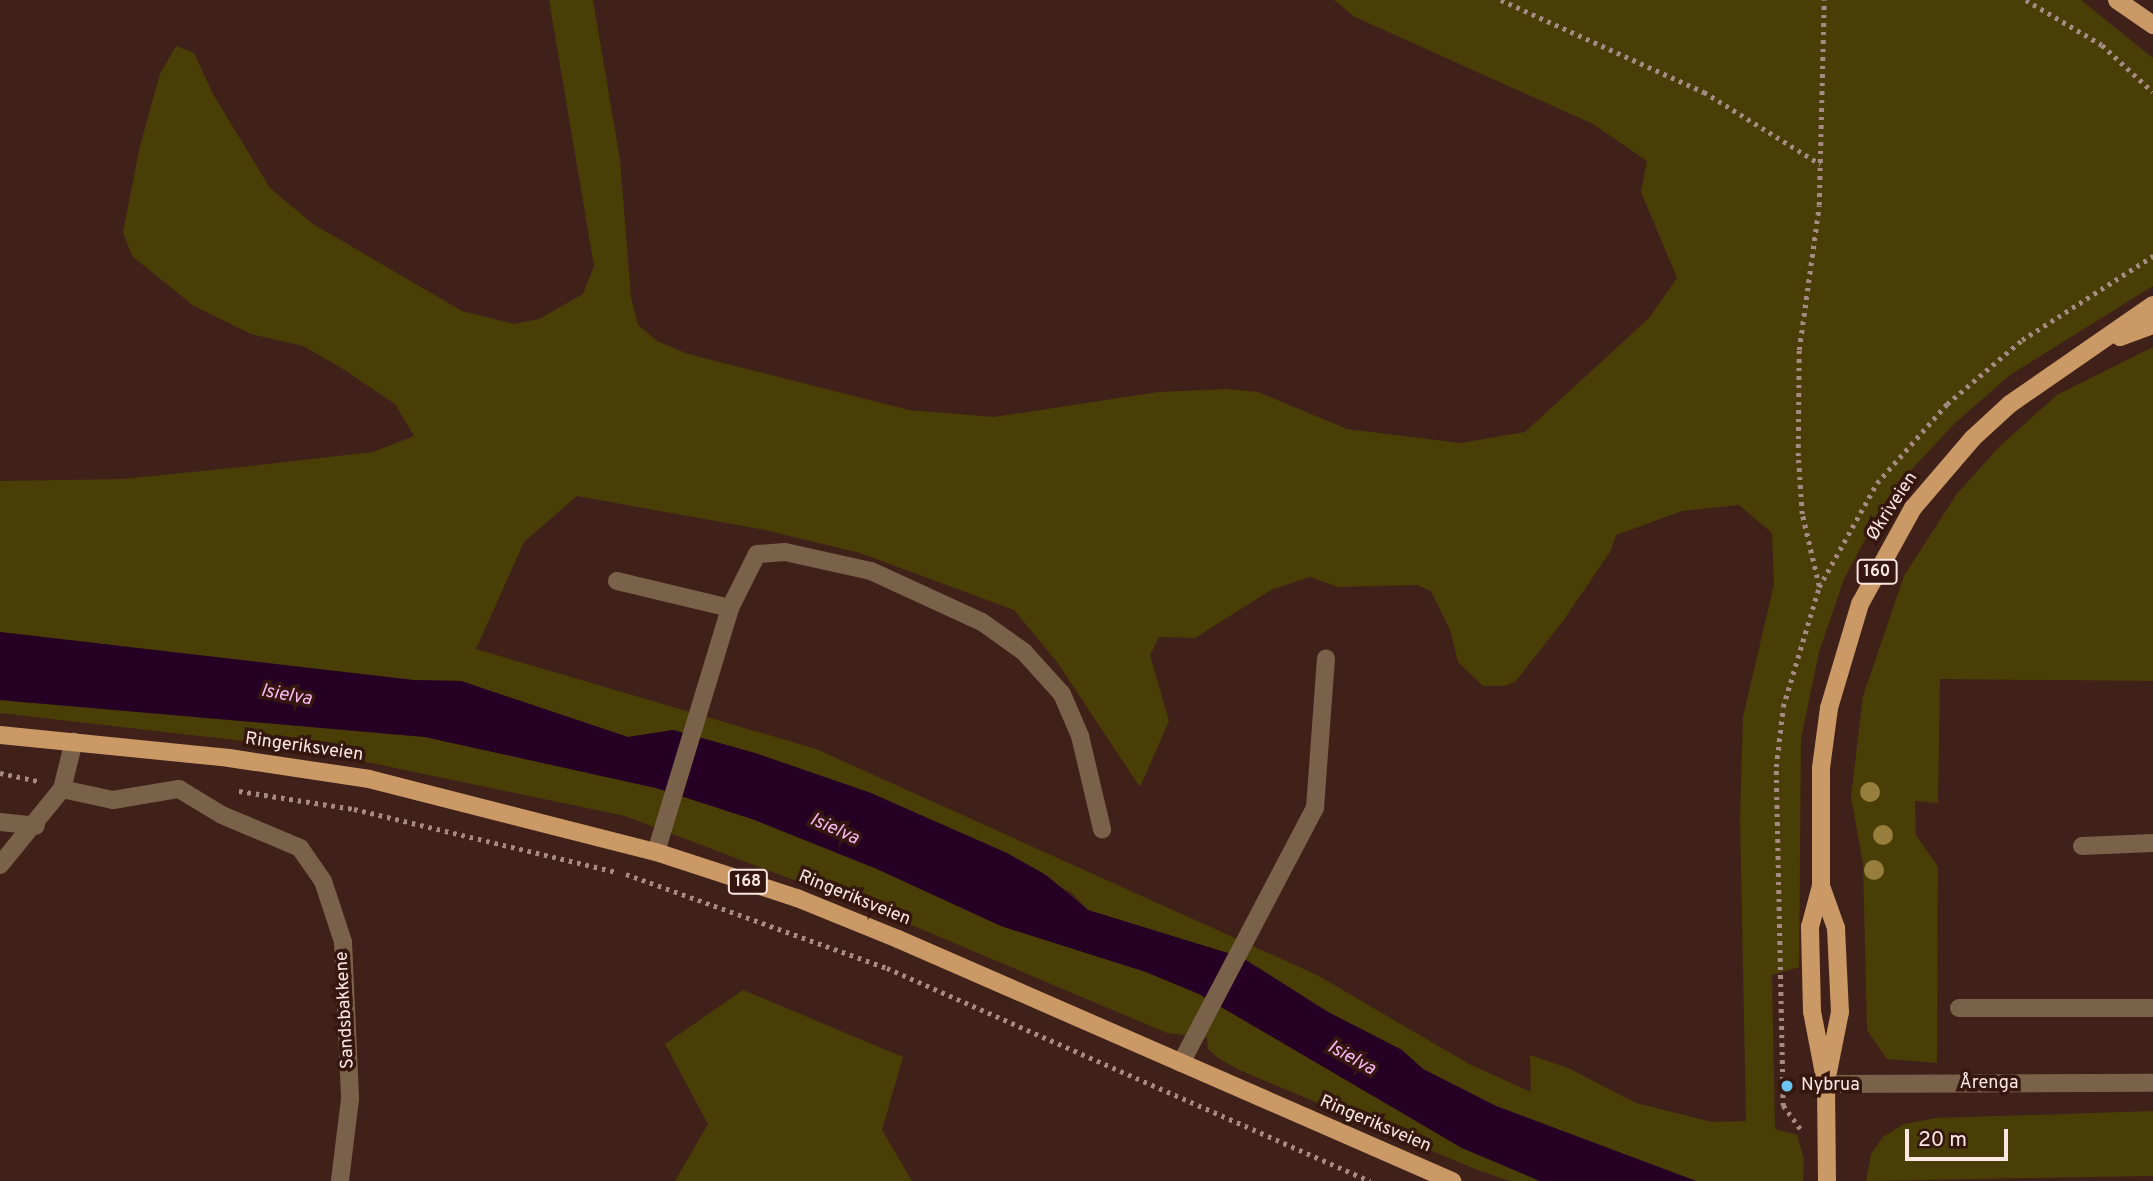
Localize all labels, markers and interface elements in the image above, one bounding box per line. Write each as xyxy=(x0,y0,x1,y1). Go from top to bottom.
street label: Økriveien xyxy=(1863,469,1923,545)
road number: 160 xyxy=(1856,559,1898,584)
water label: Isielva xyxy=(259,680,313,712)
street label: Ringeriksveien xyxy=(244,729,364,767)
water label: Isielva xyxy=(806,809,862,851)
street label: Ringeriksveien xyxy=(795,867,913,931)
road number: 168 xyxy=(727,870,769,894)
street label: Sandsbakkene xyxy=(332,951,360,1069)
water label: Isielva xyxy=(1323,1037,1379,1081)
street label: Årenga xyxy=(1960,1073,2018,1095)
place label: Nybrua xyxy=(1801,1075,1860,1097)
marker: Nybrua xyxy=(1779,1078,1795,1094)
street label: Ringeriksveien xyxy=(1316,1092,1434,1158)
scale bar xyxy=(1908,1114,2011,1158)
text: 20 m xyxy=(1918,1127,1967,1154)

